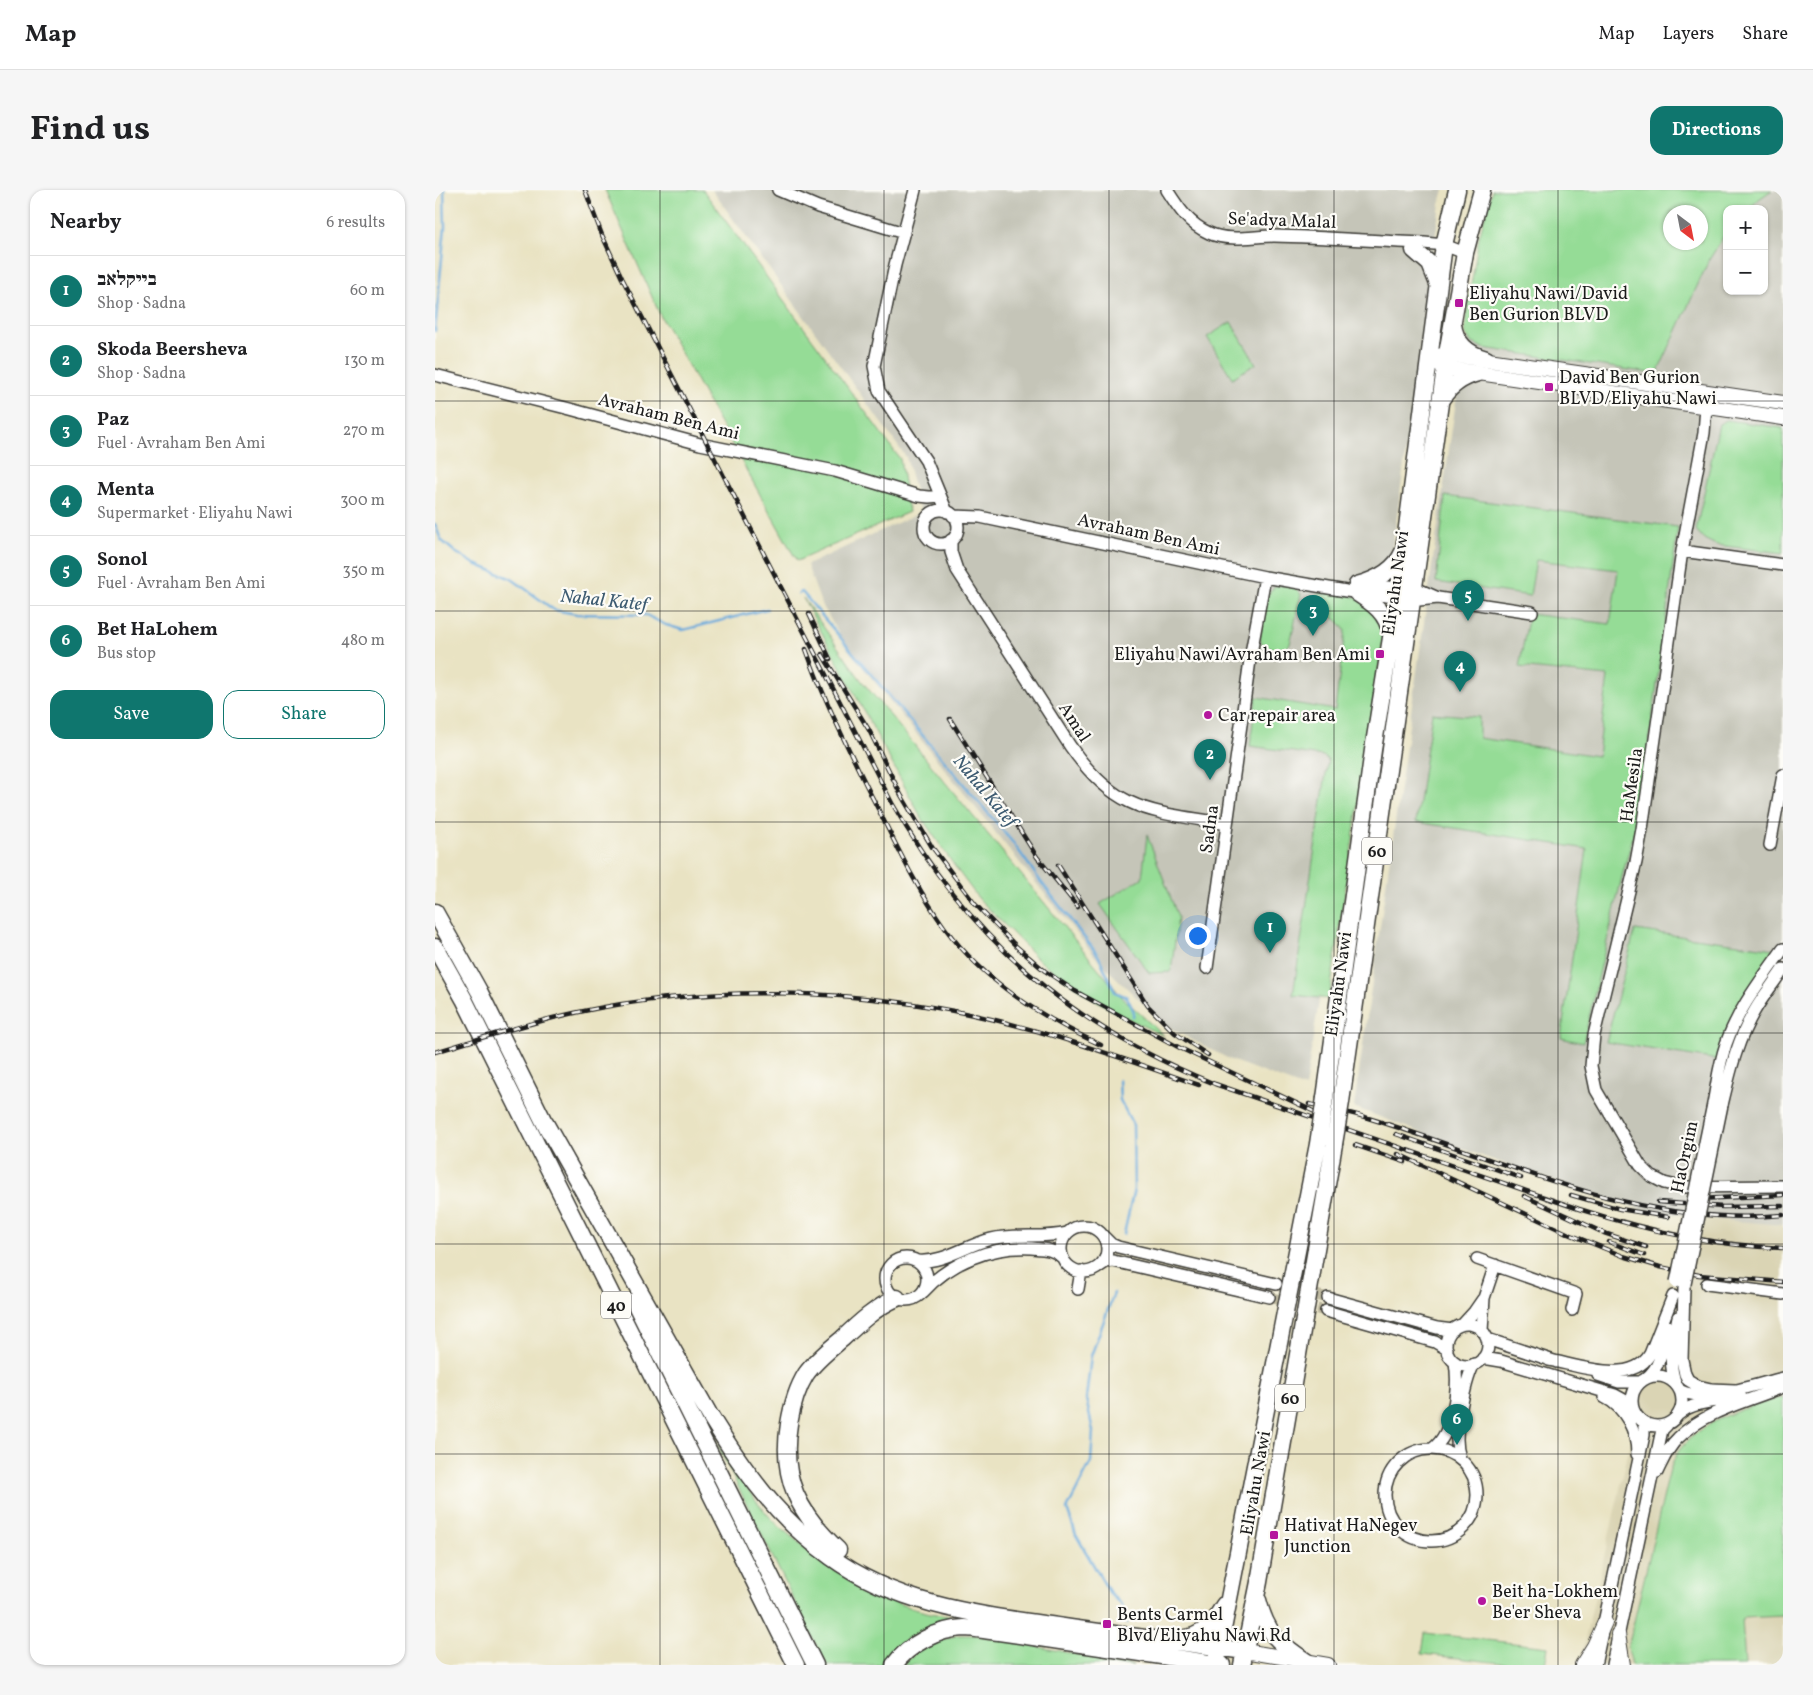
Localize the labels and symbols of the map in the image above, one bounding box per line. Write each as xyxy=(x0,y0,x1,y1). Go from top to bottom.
north arrow xyxy=(1663,205,1708,250)
street label: Se'adya Malal xyxy=(1227,207,1337,236)
place label: Eliyahu Nawi/David Ben Gurion BLVD xyxy=(1469,282,1628,328)
marker: Eliyahu Nawi/David Ben Gurion BLVD xyxy=(1453,297,1465,309)
place label: David Ben Gurion BLVD/Eliyahu Nawi xyxy=(1559,366,1717,412)
marker: David Ben Gurion BLVD/Eliyahu Nawi xyxy=(1543,381,1555,393)
street label: Avraham Ben Ami xyxy=(595,388,742,447)
street label: Avraham Ben Ami xyxy=(1075,508,1222,563)
street label: Eliyahu Nawi xyxy=(1377,529,1416,637)
pin: 5 xyxy=(1452,580,1484,621)
water label: Nahal Katef xyxy=(559,583,652,619)
pin: 3 xyxy=(1297,595,1329,636)
place label: Eliyahu Nawi/Avraham Ben Ami xyxy=(1114,643,1370,668)
marker: Eliyahu Nawi/Avraham Ben Ami xyxy=(1374,648,1386,660)
pin: 4 xyxy=(1444,651,1476,692)
street label: Amal xyxy=(1052,698,1096,748)
place label: Car repair area xyxy=(1218,704,1336,729)
marker: Car repair area xyxy=(1202,709,1214,721)
pin: 2 xyxy=(1194,739,1226,780)
street label: HaMesila xyxy=(1615,746,1650,824)
water label: Nahal Katef xyxy=(946,749,1025,836)
street label: Sadna xyxy=(1195,803,1226,855)
road number: 60 xyxy=(1362,838,1392,864)
pin: 1 xyxy=(1254,912,1286,953)
your location xyxy=(1185,923,1211,949)
street label: Eliyahu Nawi xyxy=(1320,930,1359,1038)
street label: HaOrgim xyxy=(1666,1119,1705,1196)
road number: 40 xyxy=(601,1292,631,1318)
road number: 60 xyxy=(1275,1384,1305,1412)
pin: 6 xyxy=(1441,1404,1473,1445)
street label: Eliyahu Nawi xyxy=(1235,1429,1278,1538)
place label: Hativat HaNegev Junction xyxy=(1284,1514,1418,1560)
marker: Hativat HaNegev Junction xyxy=(1268,1529,1280,1541)
place label: Beit ha-Lokhem Be'er Sheva xyxy=(1492,1580,1618,1626)
marker: Beit ha-Lokhem Be'er Sheva xyxy=(1476,1595,1488,1607)
place label: Bents Carmel Blvd/Eliyahu Nawi Rd xyxy=(1117,1603,1291,1649)
marker: Bents Carmel Blvd/Eliyahu Nawi Rd xyxy=(1101,1618,1113,1630)

